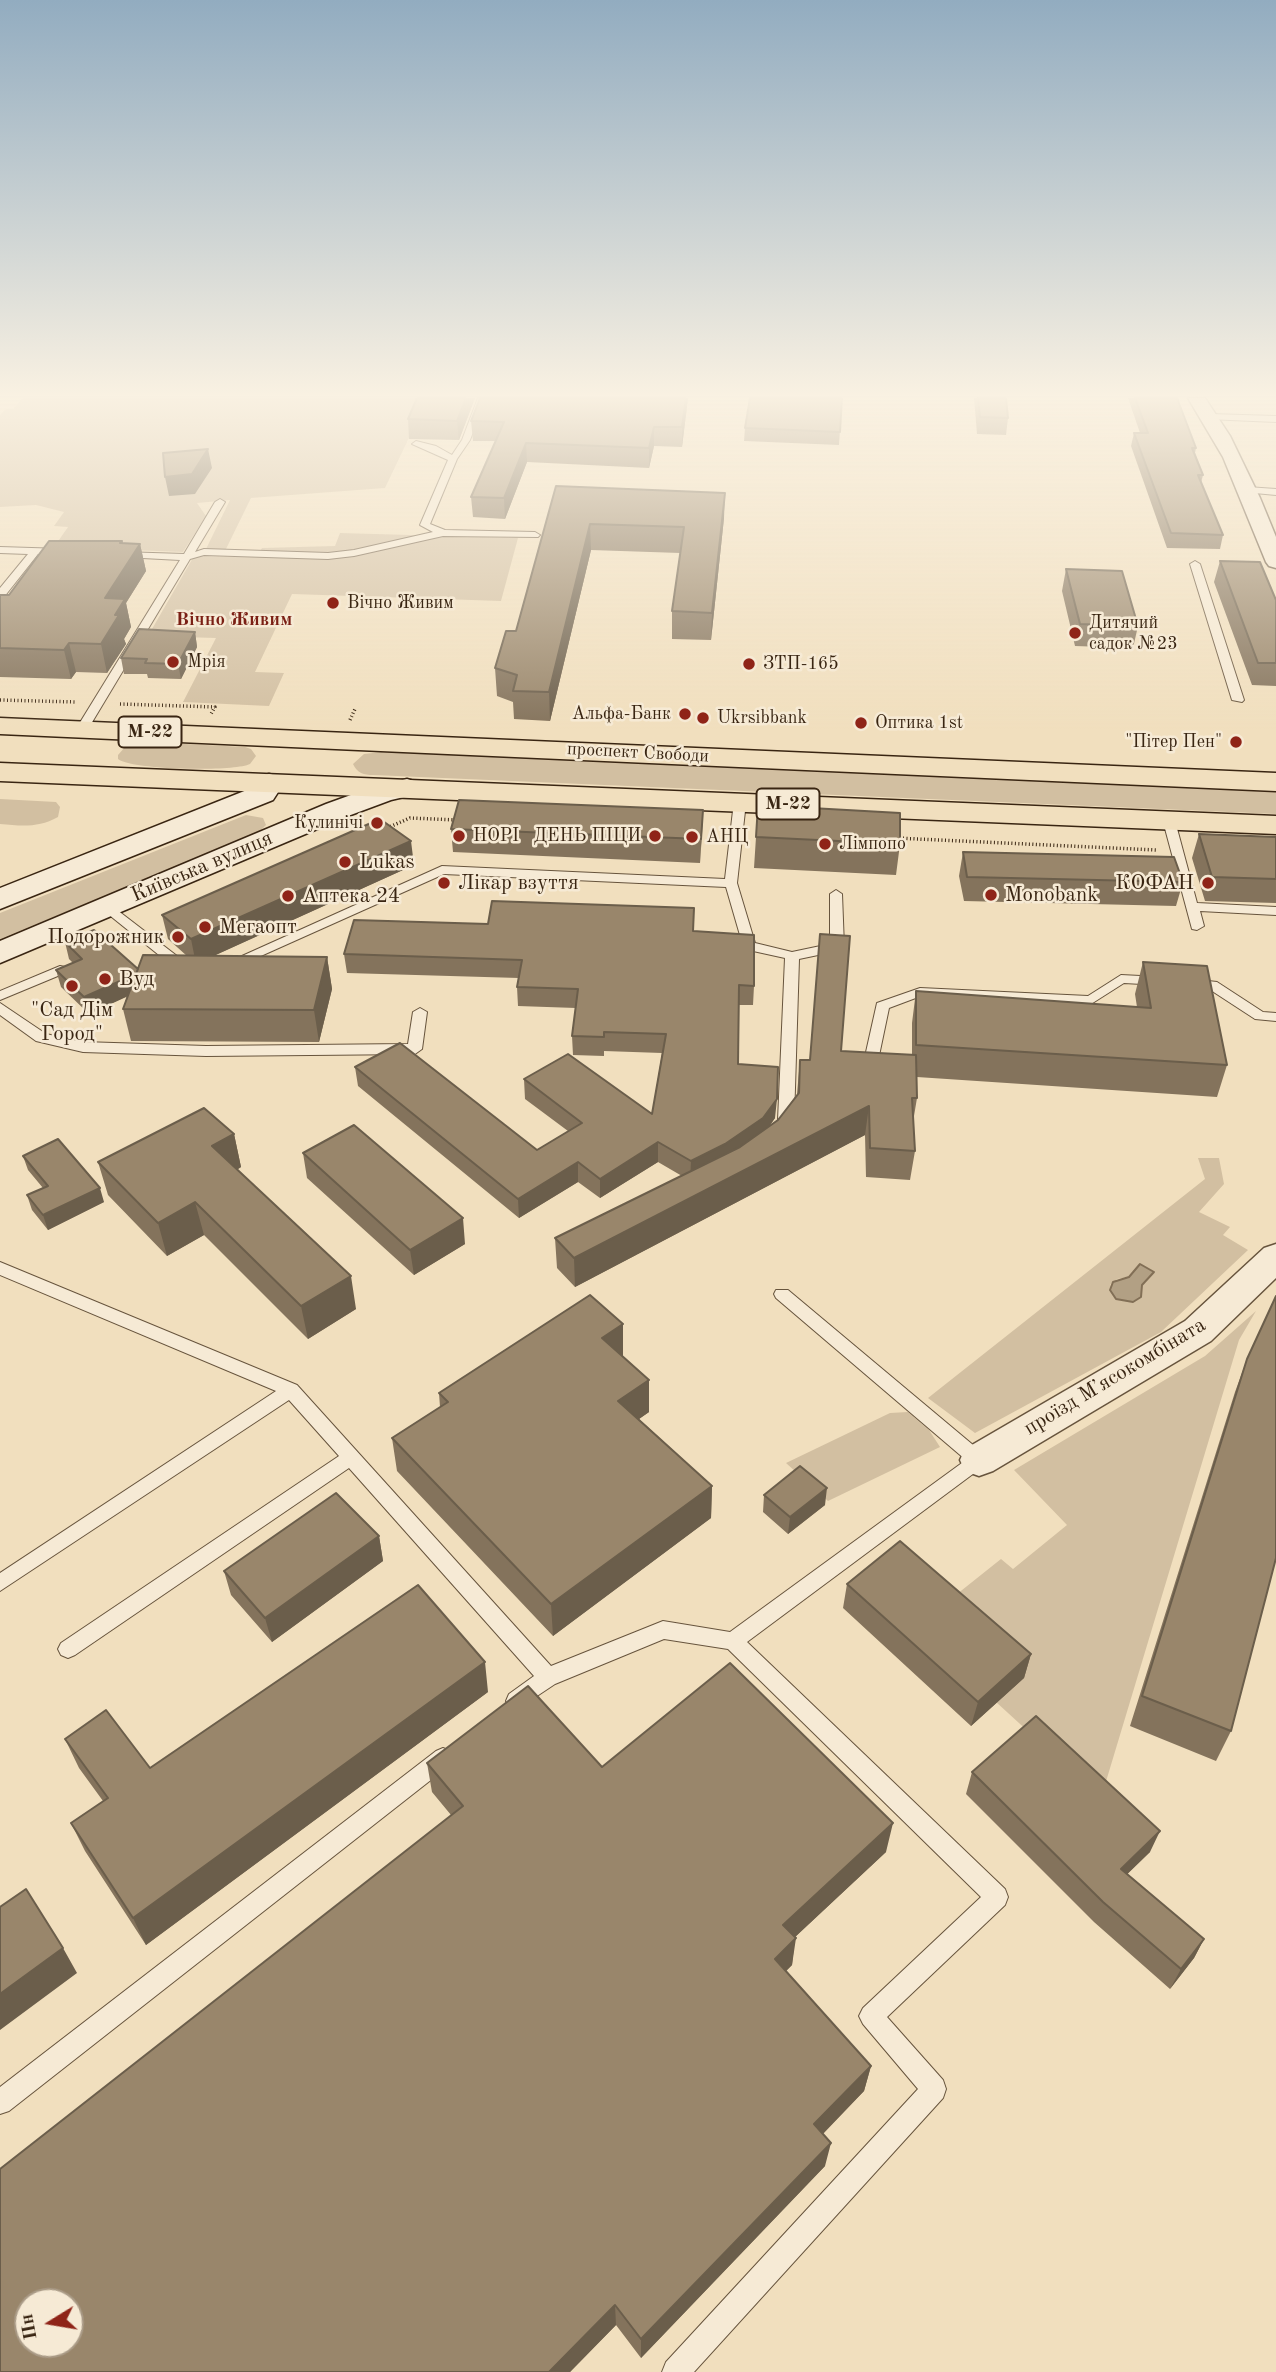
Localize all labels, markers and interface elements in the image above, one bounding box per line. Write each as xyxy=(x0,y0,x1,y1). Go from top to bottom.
place label: Вічно Живим xyxy=(347,592,454,614)
marker: Вічно Живим xyxy=(325,595,341,611)
district label: Вічно Живим xyxy=(176,609,292,631)
place label: Дитячий садок №23 xyxy=(1089,612,1178,654)
marker: Дитячий садок №23 xyxy=(1067,625,1083,641)
place label: Мрія xyxy=(187,651,226,673)
place label: ЗТП-165 xyxy=(763,653,839,675)
marker: Мрія xyxy=(165,654,181,670)
marker: ЗТП-165 xyxy=(741,656,757,672)
place label: Альфа-Банк xyxy=(572,703,671,725)
marker: Альфа-Банк xyxy=(677,706,693,722)
place label: Ukrsibbank xyxy=(717,707,807,729)
marker: Ukrsibbank xyxy=(695,710,711,726)
place label: Оптика 1st xyxy=(875,712,963,734)
marker: Оптика 1st xyxy=(853,715,869,731)
road number: М-22 xyxy=(118,716,182,748)
place label: "Пітер Пен" xyxy=(1125,731,1222,753)
marker: "Пітер Пен" xyxy=(1228,734,1244,750)
street label: проспект Свободи xyxy=(566,738,710,768)
road number: М-22 xyxy=(756,789,820,820)
place label: Кулинічі xyxy=(294,812,363,834)
marker: Кулинічі xyxy=(369,815,385,831)
place label: НОРІ xyxy=(473,825,519,847)
place label: ДЕНЬ ПІЦИ xyxy=(534,825,641,847)
street label: Київська вулиця xyxy=(127,826,277,908)
place label: АНЦ xyxy=(706,826,748,848)
marker: НОРІ xyxy=(451,828,467,844)
marker: ДЕНЬ ПІЦИ xyxy=(647,828,663,844)
marker: АНЦ xyxy=(684,829,700,845)
place label: Лімпопо xyxy=(839,833,906,855)
marker: Лімпопо xyxy=(817,836,833,852)
place label: Lukas xyxy=(359,849,415,875)
marker: Lukas xyxy=(337,854,353,870)
place label: Лікар взуття xyxy=(458,870,579,896)
place label: КОФАН xyxy=(1115,870,1194,896)
marker: Лікар взуття xyxy=(436,875,452,891)
marker: КОФАН xyxy=(1200,875,1216,891)
place label: Monobank xyxy=(1005,882,1098,908)
place label: Аптека 24 xyxy=(302,883,400,909)
marker: Monobank xyxy=(983,887,999,903)
marker: Аптека 24 xyxy=(280,888,296,904)
place label: Мегаопт xyxy=(219,914,297,940)
marker: Мегаопт xyxy=(197,919,213,935)
place label: Подорожник xyxy=(47,924,164,950)
marker: Подорожник xyxy=(170,929,186,945)
place label: Вуд xyxy=(119,966,154,992)
marker: Вуд xyxy=(97,971,113,987)
marker: "Сад Дім Город" xyxy=(64,978,80,994)
place label: "Сад Дім Город" xyxy=(31,997,113,1047)
street label: проїзд Мʼясокомбіната xyxy=(1020,1313,1210,1441)
north arrow xyxy=(14,2288,84,2358)
text: Пн xyxy=(18,2312,42,2341)

